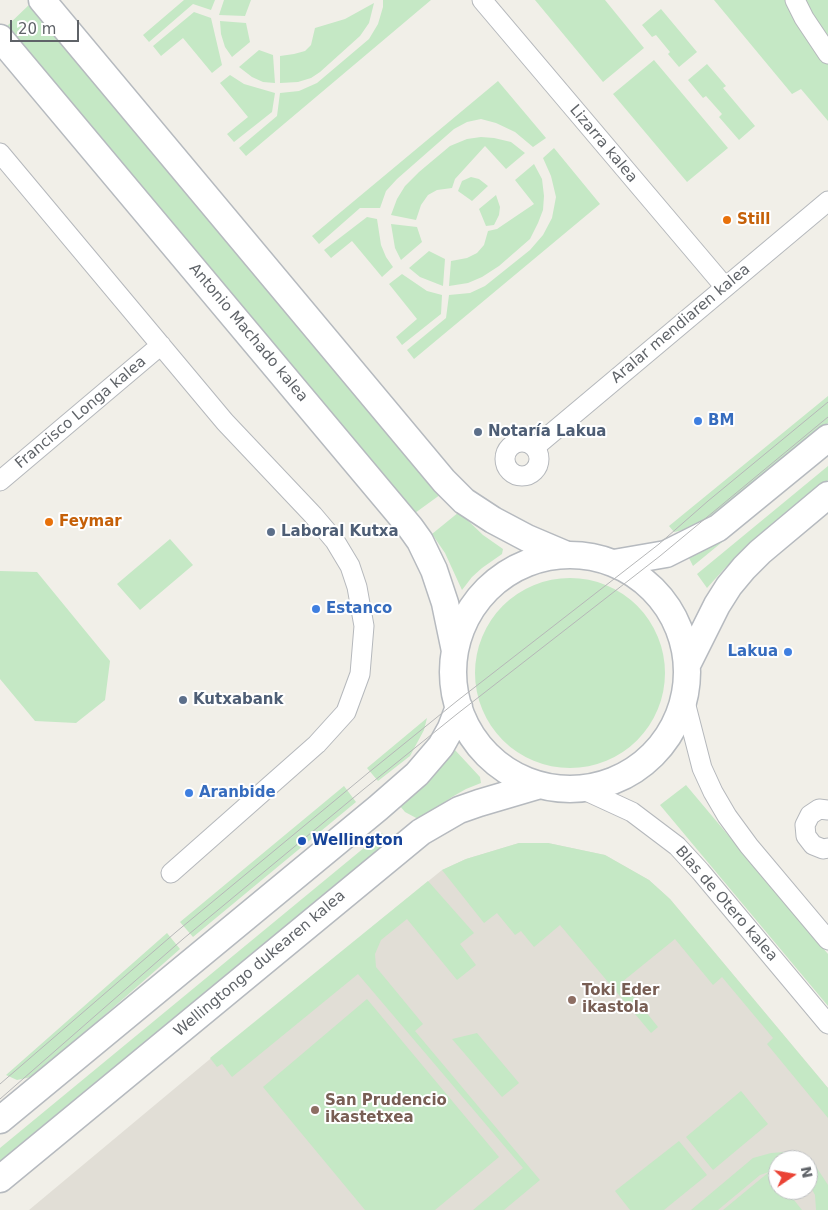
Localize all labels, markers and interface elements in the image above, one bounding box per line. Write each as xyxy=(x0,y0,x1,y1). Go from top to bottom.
scale bar xyxy=(12,10,81,42)
text: 20 m xyxy=(18,20,56,38)
street label: Lizarra kalea xyxy=(565,102,641,186)
place label: Still xyxy=(737,211,770,229)
marker: Still xyxy=(721,214,733,226)
street label: Antonio Machado kalea xyxy=(185,260,311,406)
street label: Aralar mendiaren kalea xyxy=(608,261,754,387)
street label: Francisco Longa kalea xyxy=(12,353,150,473)
place label: BM xyxy=(708,412,734,430)
marker: BM xyxy=(692,415,704,427)
place label: Notaría Lakua xyxy=(488,423,606,441)
marker: Notaría Lakua xyxy=(472,426,484,438)
place label: Feymar xyxy=(59,513,122,531)
marker: Feymar xyxy=(43,516,55,528)
place label: Laboral Kutxa xyxy=(281,523,399,541)
marker: Laboral Kutxa xyxy=(265,526,277,538)
place label: Estanco xyxy=(326,600,392,618)
marker: Estanco xyxy=(310,603,322,615)
place label: Lakua xyxy=(728,643,778,661)
marker: Lakua xyxy=(782,646,794,658)
place label: Kutxabank xyxy=(193,691,284,709)
marker: Kutxabank xyxy=(177,694,189,706)
place label: Aranbide xyxy=(199,784,276,802)
marker: Aranbide xyxy=(183,787,195,799)
place label: Wellington xyxy=(312,832,403,850)
marker: Wellington xyxy=(296,835,308,847)
street label: Blas de Otero kalea xyxy=(671,843,781,965)
street label: Wellingtongo dukearen kalea xyxy=(171,887,349,1041)
place label: Toki Eder ikastola xyxy=(582,982,659,1017)
marker: Toki Eder ikastola xyxy=(566,994,578,1006)
place label: San Prudencio ikastetxea xyxy=(325,1092,447,1127)
marker: San Prudencio ikastetxea xyxy=(309,1104,321,1116)
north arrow xyxy=(768,1150,818,1200)
text: N xyxy=(798,1165,816,1179)

